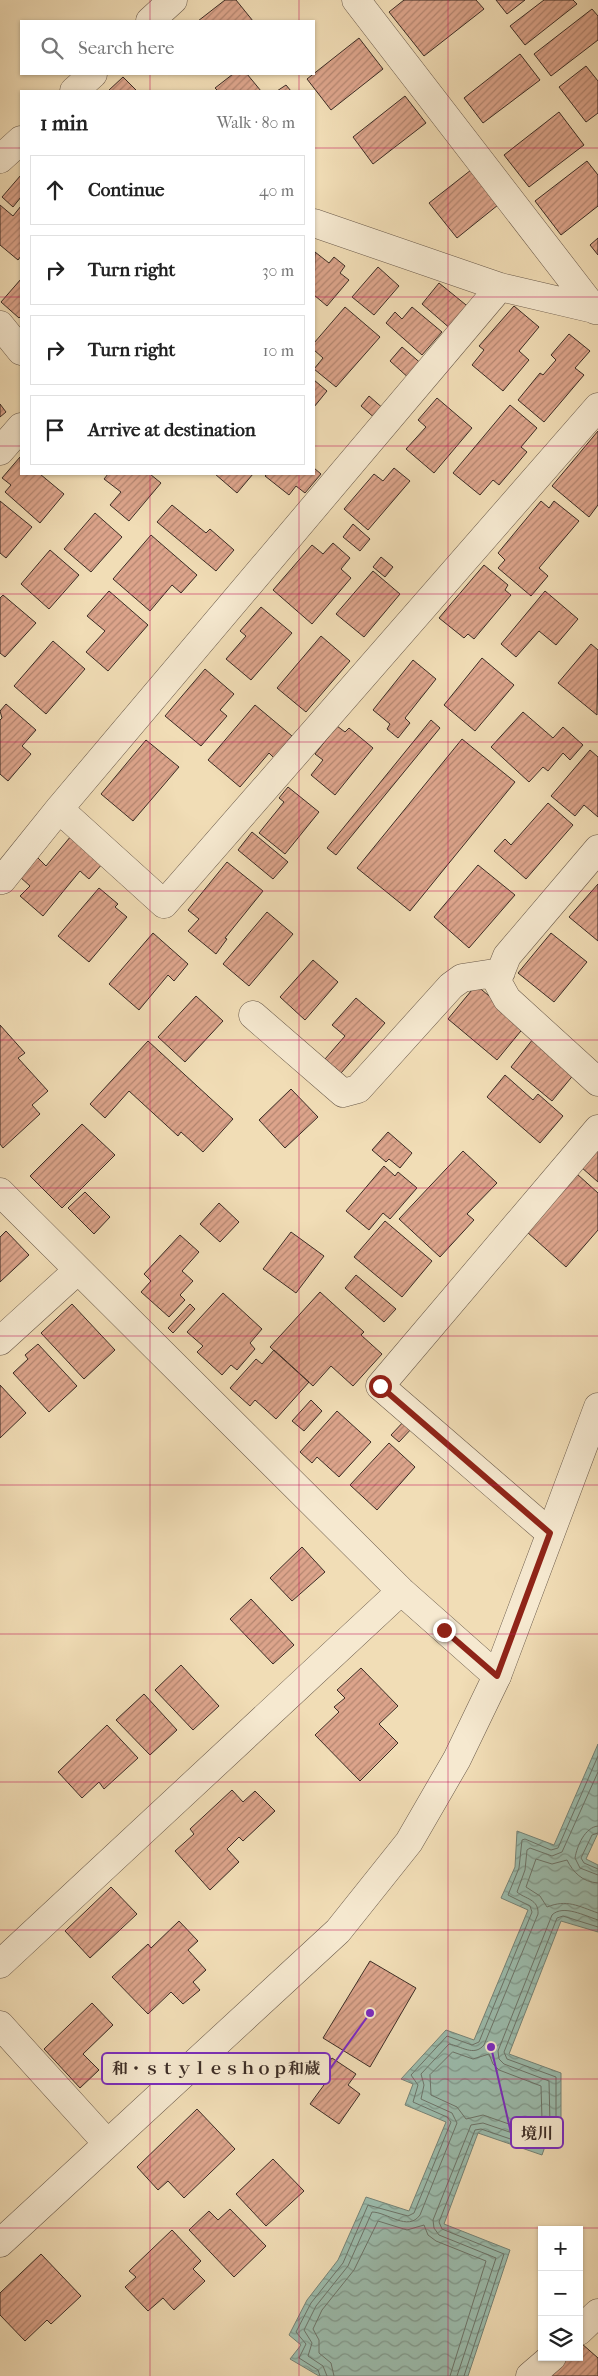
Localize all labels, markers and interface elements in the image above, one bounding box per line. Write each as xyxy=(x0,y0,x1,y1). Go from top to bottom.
search box xyxy=(20,20,315,75)
icon: search xyxy=(38,34,66,62)
text: Search here xyxy=(78,37,174,59)
text: 1 min xyxy=(40,111,88,135)
text: Walk · 80 m xyxy=(217,113,295,132)
icon: ahead xyxy=(41,176,69,204)
text: Continue xyxy=(88,179,164,201)
text: 40 m xyxy=(259,181,294,200)
icon: right xyxy=(41,256,69,284)
text: Turn right xyxy=(88,259,175,281)
text: 30 m xyxy=(262,261,294,280)
icon: right xyxy=(41,336,69,364)
text: Turn right xyxy=(88,339,175,361)
text: 10 m xyxy=(263,341,294,360)
icon: arrive xyxy=(41,416,69,444)
text: Arrive at destination xyxy=(88,419,256,441)
route start xyxy=(369,1375,392,1398)
route end xyxy=(433,1619,456,1642)
callout: 和・ｓｔｙｌｅｓｈｏｐ和蔵 xyxy=(102,2053,330,2084)
text: 和・ｓｔｙｌｅｓｈｏｐ和蔵 xyxy=(112,2059,320,2078)
callout: 境川 xyxy=(511,2117,563,2148)
text: 境川 xyxy=(521,2124,553,2143)
map controls xyxy=(538,2226,583,2361)
button: + xyxy=(538,2226,583,2271)
button: − xyxy=(538,2271,583,2316)
button: layers xyxy=(538,2316,583,2361)

